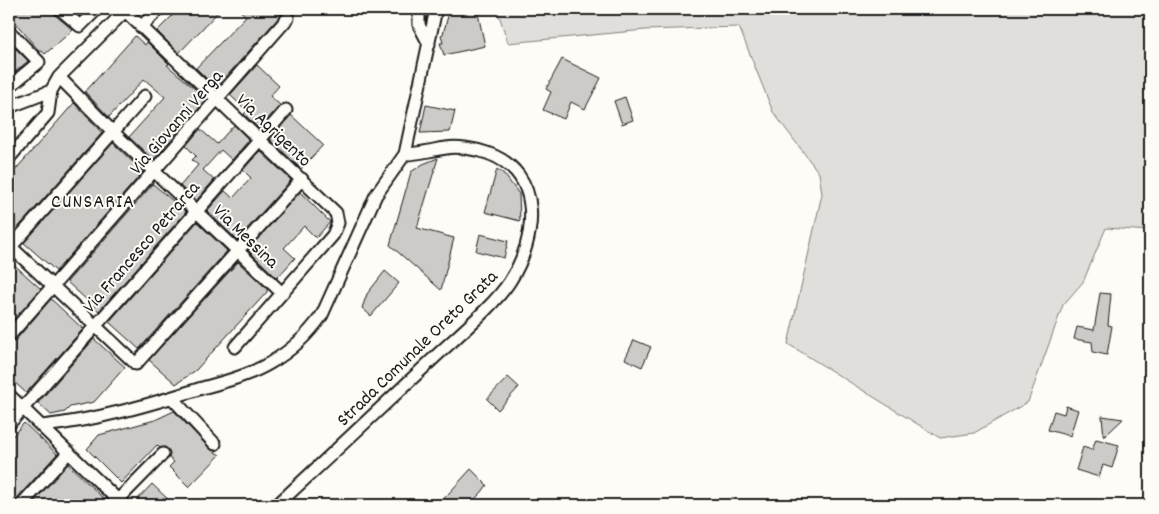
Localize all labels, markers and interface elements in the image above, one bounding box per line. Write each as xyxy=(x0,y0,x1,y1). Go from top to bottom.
street label: Via Giovanni Verga xyxy=(124,64,232,182)
street label: Via Agrigento xyxy=(229,88,316,175)
street label: Via Francesco Petrarca xyxy=(78,176,208,320)
district label: CUNSARIA xyxy=(51,189,135,217)
street label: Via Messina xyxy=(206,199,284,277)
street label: Strada Comunale Oreto Grata xyxy=(332,264,506,434)

